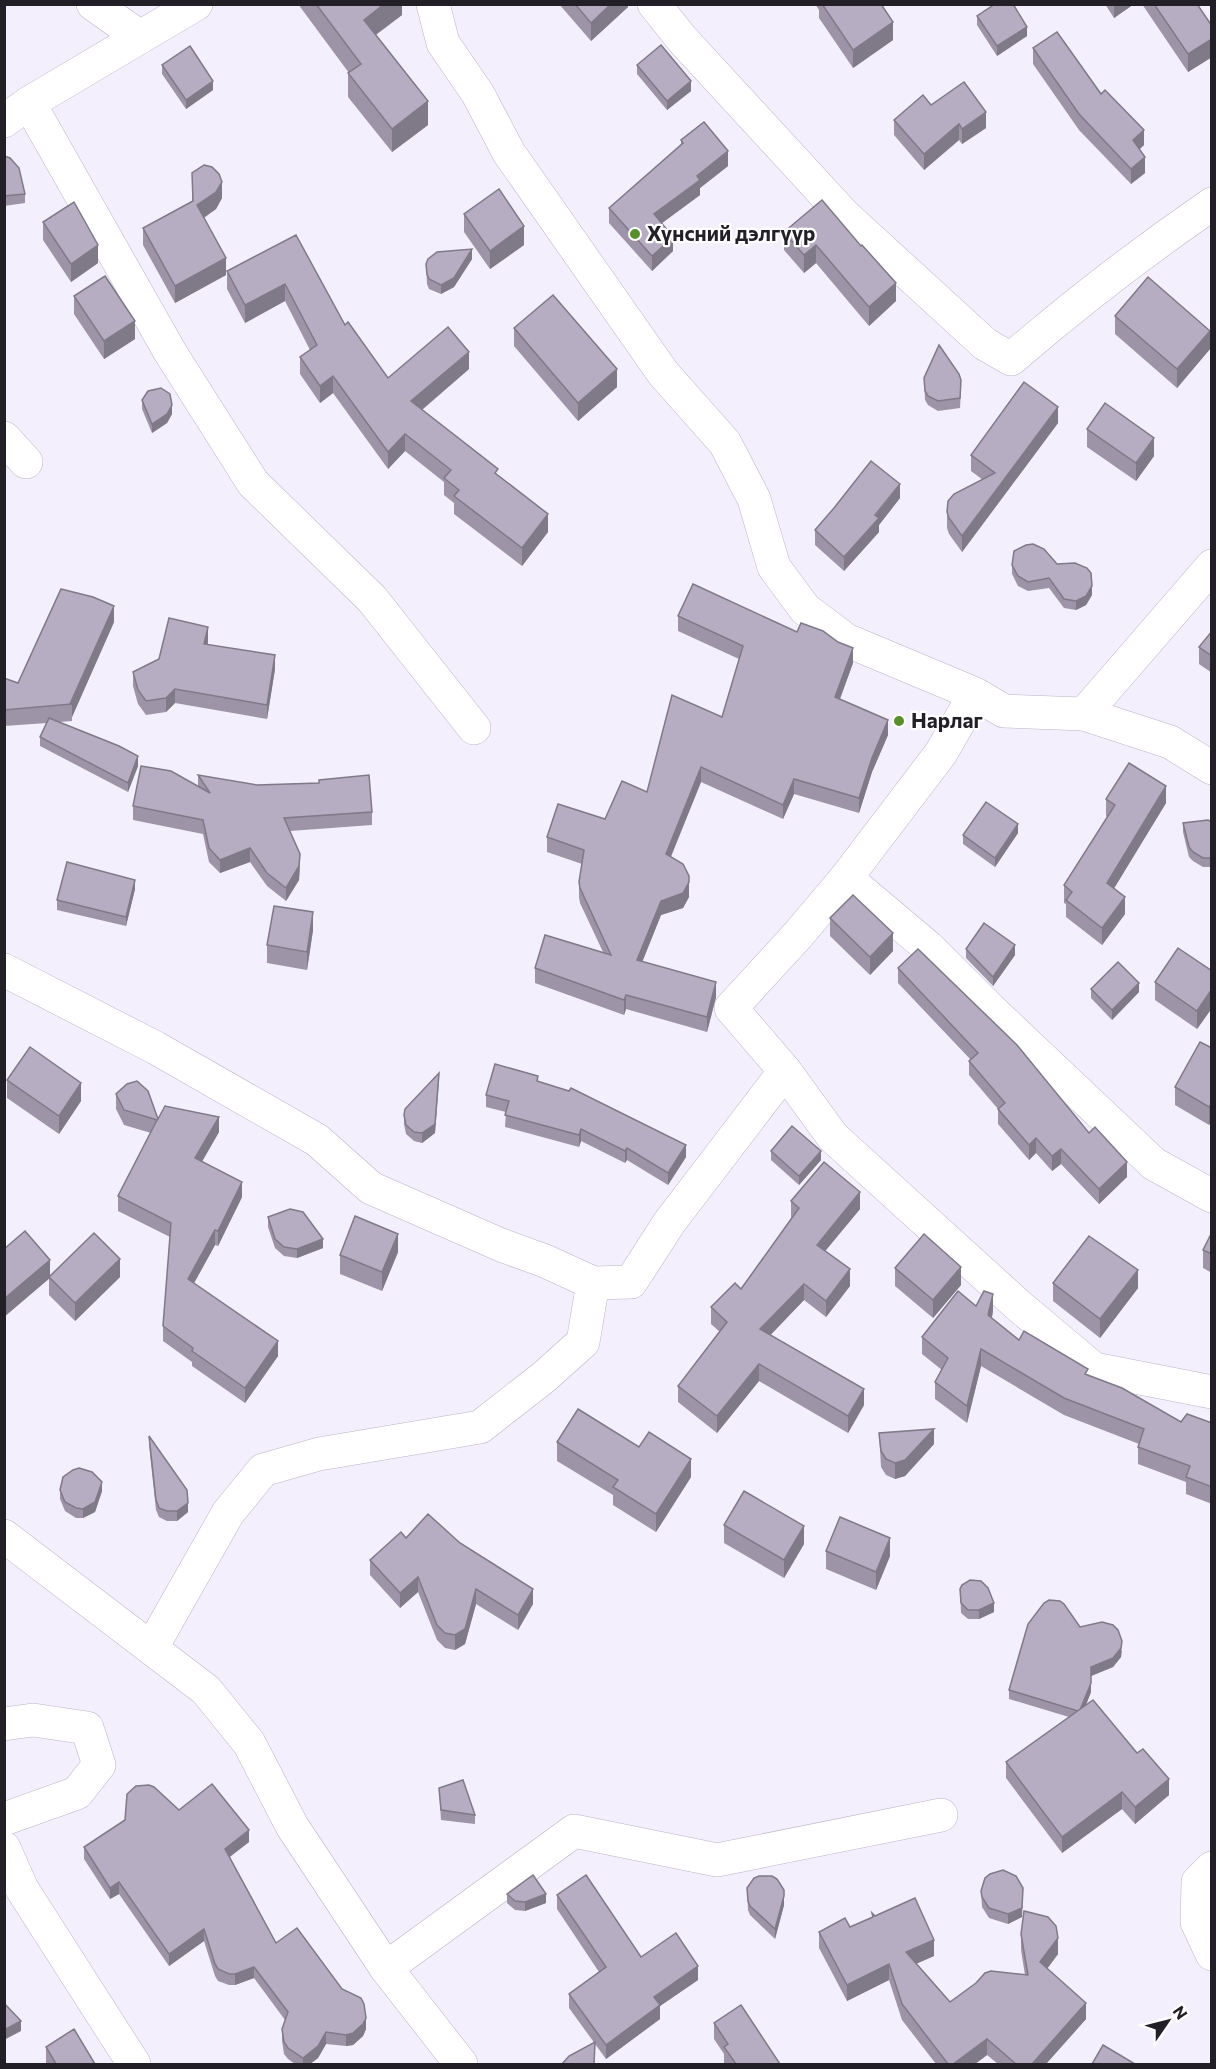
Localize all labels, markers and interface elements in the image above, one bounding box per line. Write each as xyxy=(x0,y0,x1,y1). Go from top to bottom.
place label: Хүнсний дэлгүүр xyxy=(647,220,815,245)
marker: Хүнсний дэлгүүр xyxy=(628,227,642,241)
place label: Нарлаг xyxy=(911,707,983,732)
marker: Нарлаг xyxy=(892,714,906,728)
north arrow xyxy=(1138,1991,1198,2051)
text: N xyxy=(1169,2002,1192,2022)

